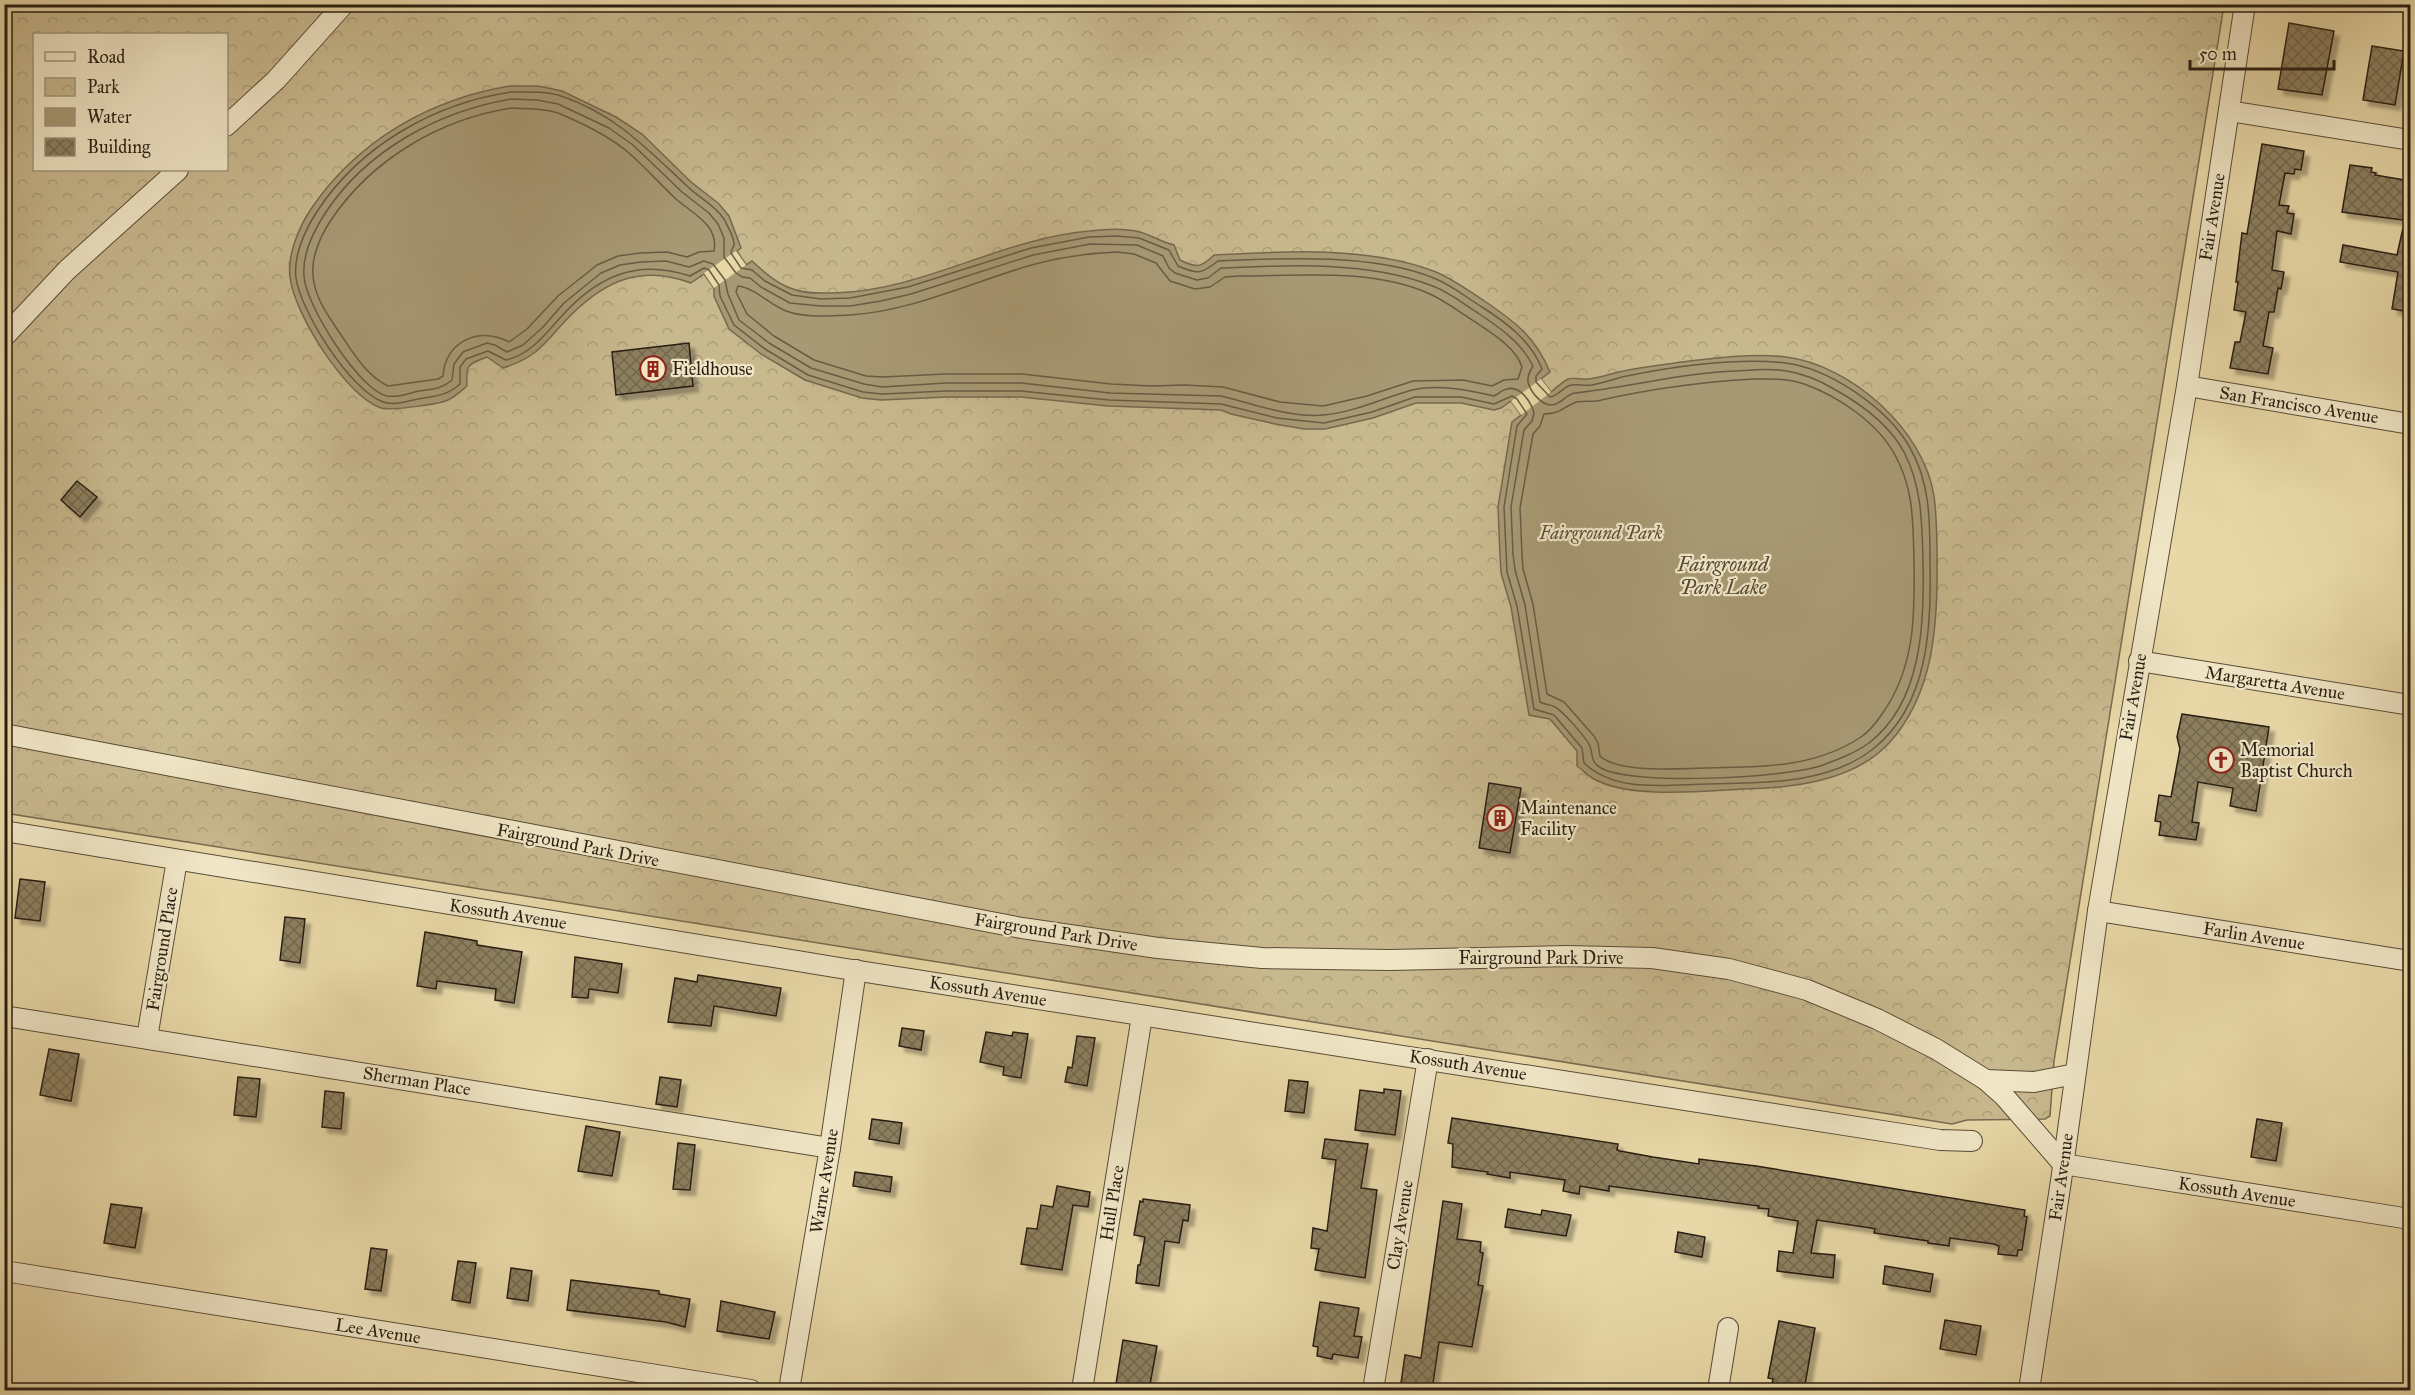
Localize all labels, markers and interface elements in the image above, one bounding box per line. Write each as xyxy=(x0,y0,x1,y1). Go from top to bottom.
legend xyxy=(33,33,228,171)
scale bar xyxy=(2190,33,2334,71)
text: 50 m xyxy=(2199,43,2237,65)
text: Road xyxy=(87,46,125,68)
text: Park xyxy=(87,76,120,98)
text: Water xyxy=(87,106,132,128)
text: Building xyxy=(87,136,151,159)
street label: Fair Avenue xyxy=(2194,172,2230,262)
building icon: Fieldhouse xyxy=(638,354,668,384)
place label: Fieldhouse xyxy=(672,358,753,380)
street label: San Francisco Avenue xyxy=(2218,382,2380,428)
park label: Fairground Park xyxy=(1538,522,1663,544)
water label: Fairground Park Lake xyxy=(1677,552,1770,599)
street label: Fair Avenue xyxy=(2114,651,2152,743)
street label: Margaretta Avenue xyxy=(2203,661,2346,706)
place label: Memorial Baptist Church xyxy=(2240,739,2353,782)
church icon: Memorial Baptist Church xyxy=(2206,745,2236,775)
place label: Maintenance Facility xyxy=(1520,797,1617,840)
building icon: Maintenance Facility xyxy=(1485,803,1515,833)
street label: Fairground Park Drive xyxy=(495,818,661,873)
street label: Fairground Place xyxy=(141,886,184,1013)
street label: Kossuth Avenue xyxy=(448,894,568,934)
street label: Fairground Park Drive xyxy=(973,908,1139,957)
street label: Farlin Avenue xyxy=(2201,917,2307,955)
street label: Fairground Park Drive xyxy=(1458,947,1624,970)
street label: Kossuth Avenue xyxy=(928,971,1048,1011)
street label: Kossuth Avenue xyxy=(1408,1045,1528,1085)
street label: Sherman Place xyxy=(362,1062,472,1100)
street label: Warne Avenue xyxy=(805,1127,843,1235)
street label: Fair Avenue xyxy=(2044,1132,2078,1222)
street label: Hull Place xyxy=(1095,1164,1129,1242)
street label: Kossuth Avenue xyxy=(2177,1172,2297,1212)
street label: Clay Avenue xyxy=(1382,1178,1418,1272)
street label: Lee Avenue xyxy=(334,1313,422,1349)

